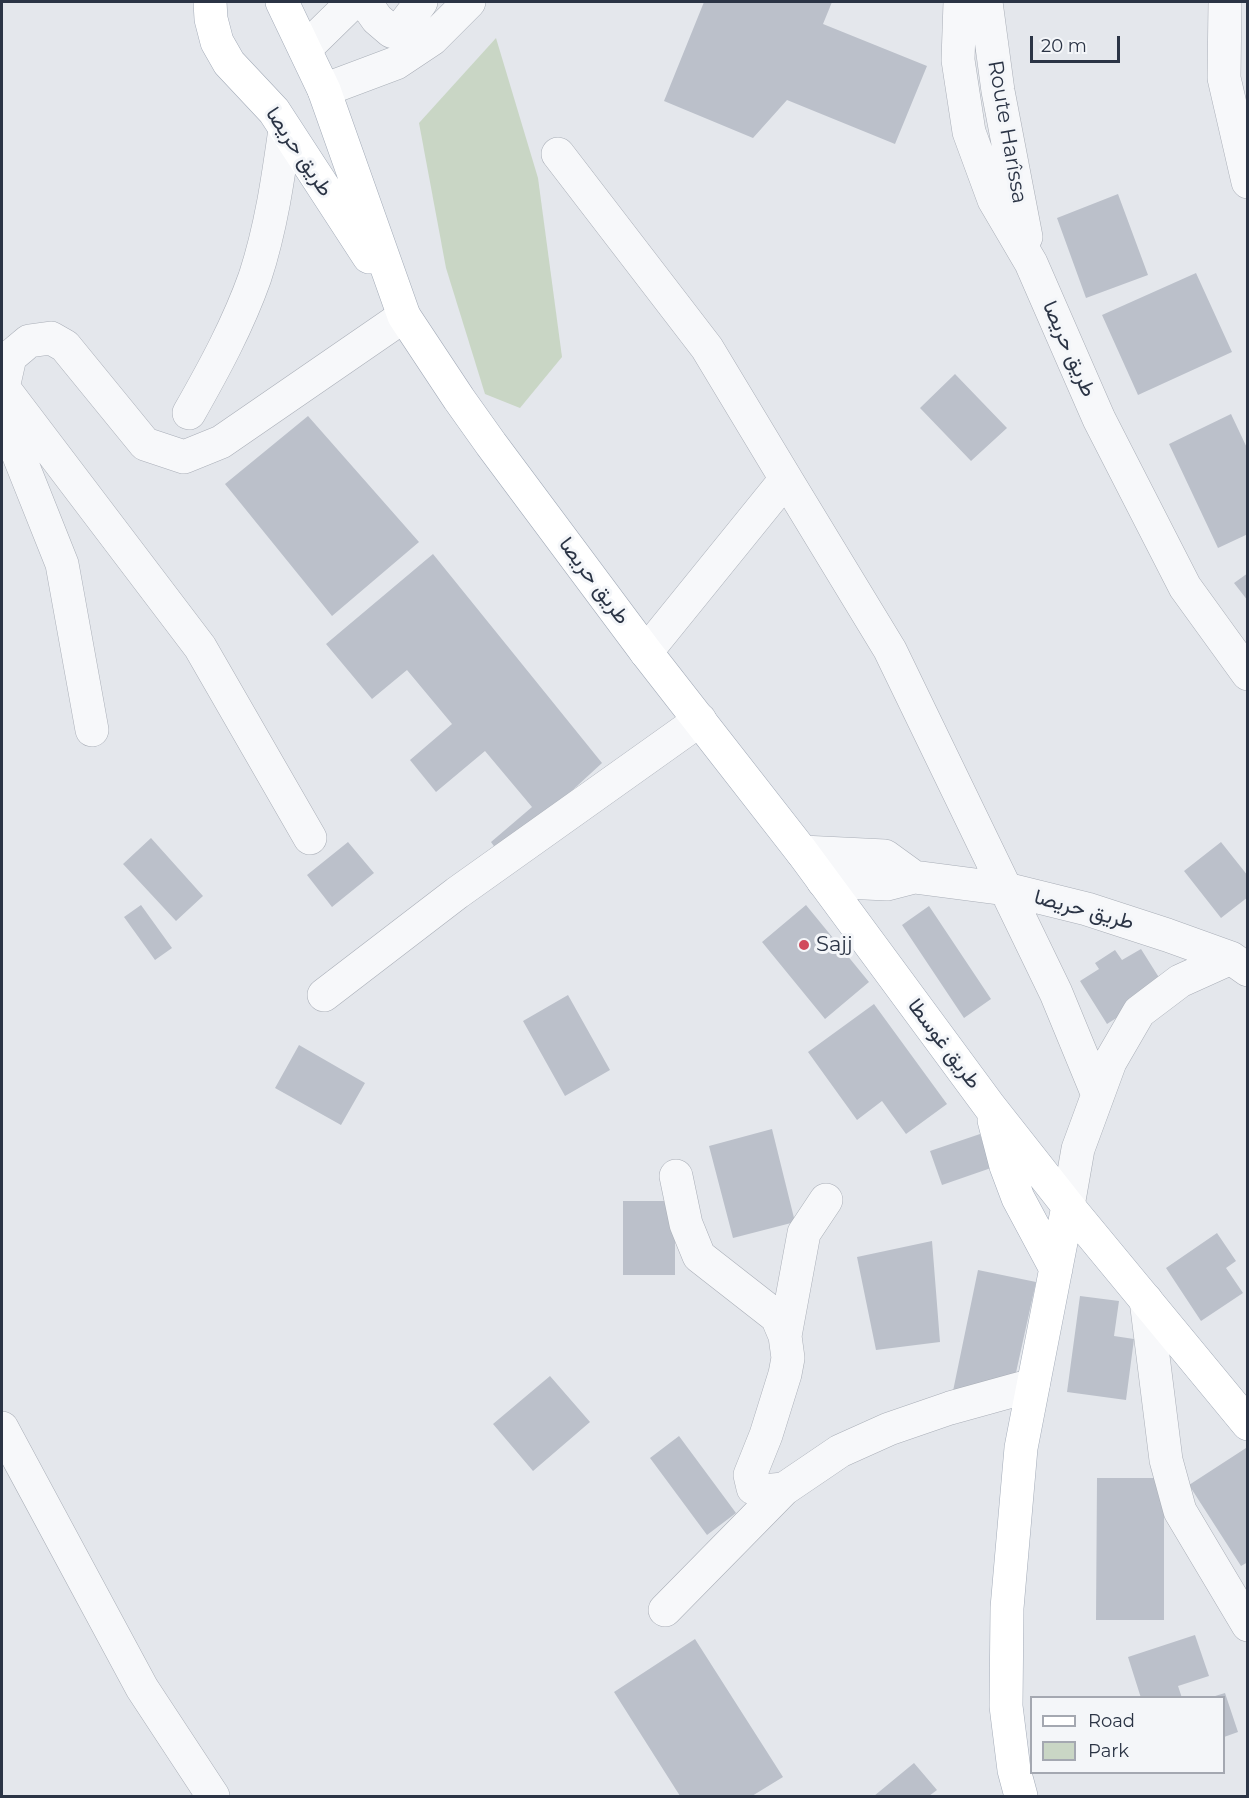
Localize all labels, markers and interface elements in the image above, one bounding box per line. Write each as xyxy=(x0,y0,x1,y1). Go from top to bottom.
scale bar xyxy=(1033,24,1123,62)
text: 20 m xyxy=(1041,35,1087,57)
street label: Route Harîssa xyxy=(982,58,1032,206)
street label: طريق حريصا xyxy=(260,103,338,201)
street label: طريق حريصا xyxy=(1037,297,1101,401)
street label: طريق حريصا xyxy=(553,533,635,629)
street label: طريق حريصا xyxy=(1031,885,1137,935)
place label: Sajj xyxy=(816,932,853,958)
marker: Sajj xyxy=(797,938,811,952)
street label: طريق غوسطا xyxy=(902,994,986,1094)
legend xyxy=(1030,1696,1225,1774)
text: Road xyxy=(1088,1710,1135,1732)
text: Park xyxy=(1088,1740,1129,1762)

